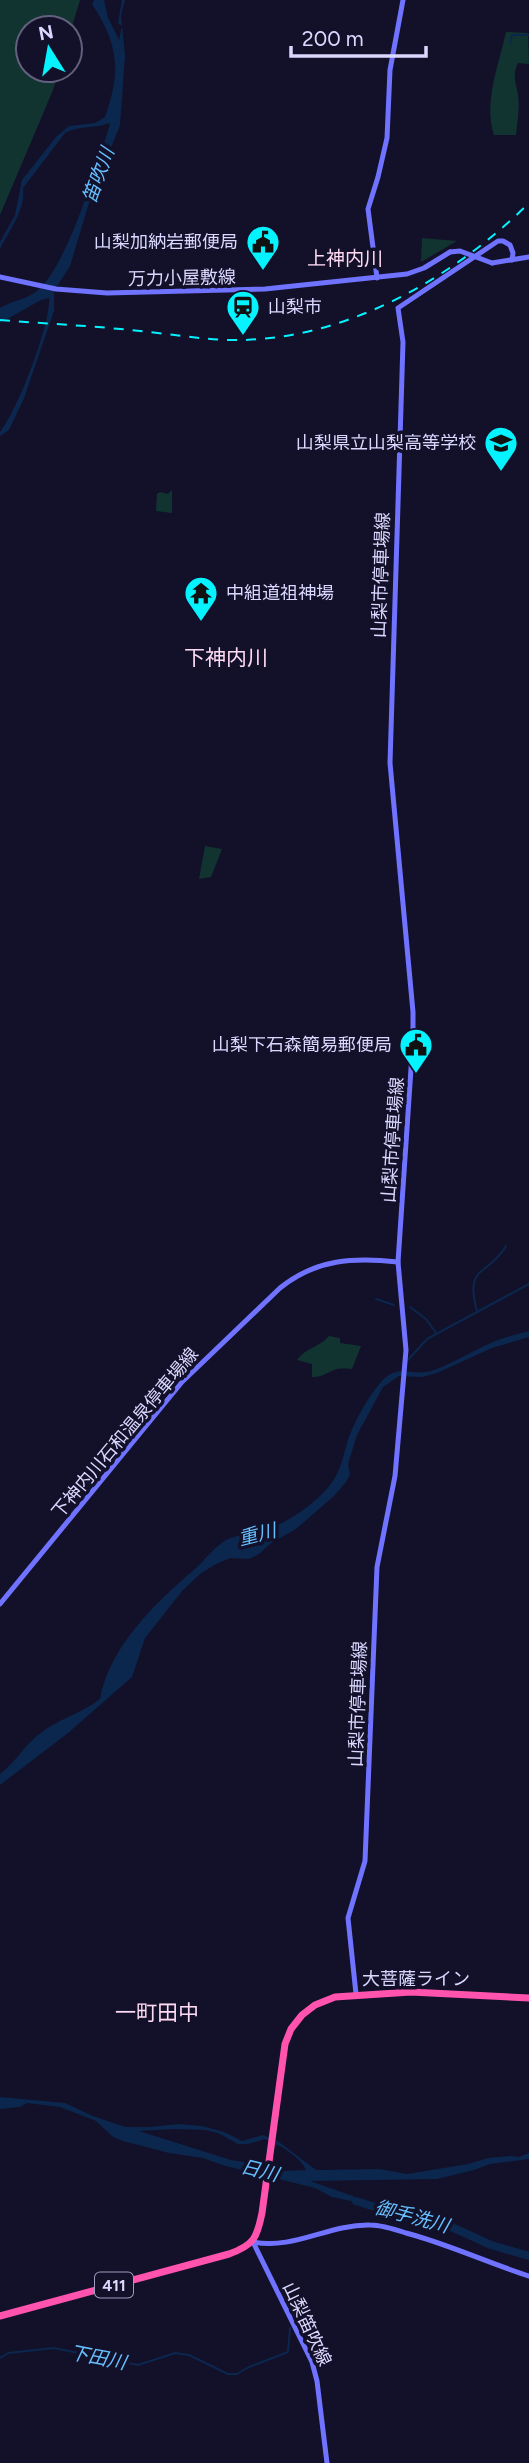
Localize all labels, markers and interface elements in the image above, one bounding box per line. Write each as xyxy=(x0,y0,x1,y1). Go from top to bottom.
north arrow xyxy=(14,14,84,84)
scale bar xyxy=(291,14,426,58)
text: N xyxy=(36,20,55,45)
text: 200 m xyxy=(302,26,364,51)
water label: 笛吹川 xyxy=(78,143,120,206)
public building icon: 山梨加納岩郵便局 xyxy=(244,223,282,272)
place label: 山梨加納岩郵便局 xyxy=(94,231,238,253)
district label: 上神内川 xyxy=(307,247,383,270)
street label: 万力小屋敷線 xyxy=(128,266,236,290)
station icon: 山梨市 xyxy=(224,288,262,337)
place label: 山梨市 xyxy=(268,296,322,318)
school or university icon: 山梨県立山梨高等学校 xyxy=(482,424,520,473)
place label: 山梨県立山梨高等学校 xyxy=(296,432,476,454)
street label: 山梨市停車場線 xyxy=(368,512,394,638)
temple icon: 中組道祖神場 xyxy=(182,574,220,623)
place label: 中組道祖神場 xyxy=(226,582,334,604)
district label: 下神内川 xyxy=(184,645,268,670)
public building icon: 山梨下石森簡易郵便局 xyxy=(397,1026,435,1075)
place label: 山梨下石森簡易郵便局 xyxy=(212,1034,392,1056)
street label: 山梨市停車場線 xyxy=(378,1076,408,1204)
street label: 下神内川石和温泉停車場線 xyxy=(47,1343,203,1523)
water label: 重川 xyxy=(236,1518,280,1550)
street label: 山梨市停車場線 xyxy=(345,1641,371,1767)
street label: 大菩薩ライン xyxy=(362,1968,470,1990)
district label: 一町田中 xyxy=(115,2000,199,2025)
water label: 日川 xyxy=(239,2155,283,2187)
water label: 御手洗川 xyxy=(372,2196,453,2238)
road number: 411 xyxy=(95,2272,133,2298)
street label: 山梨笛吹線 xyxy=(278,2279,336,2369)
water label: 下田川 xyxy=(68,2341,130,2375)

